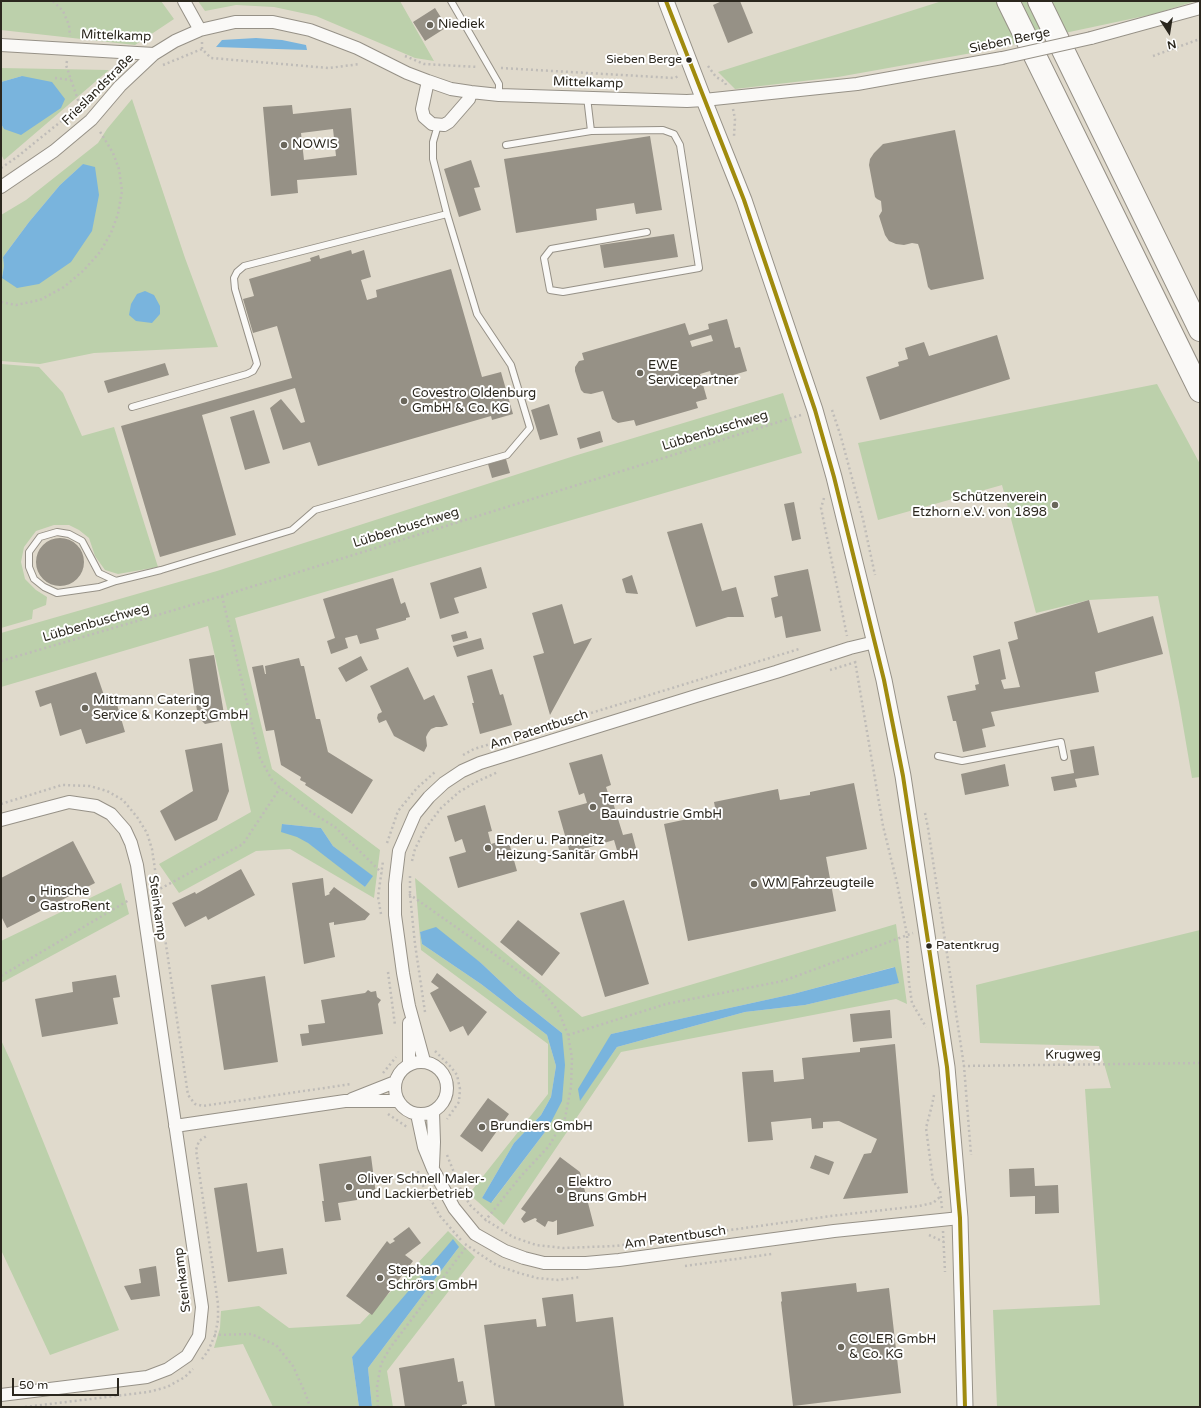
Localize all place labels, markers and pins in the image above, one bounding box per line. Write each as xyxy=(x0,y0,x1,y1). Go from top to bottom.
place label: Niediek xyxy=(438,17,485,33)
marker: Niediek xyxy=(425,20,435,30)
place label: Sieben Berge xyxy=(606,53,682,67)
marker: Sieben Berge xyxy=(684,55,694,65)
place label: NOWIS xyxy=(292,137,338,153)
marker: NOWIS xyxy=(279,140,289,150)
place label: EWE Servicepartner xyxy=(648,358,738,389)
marker: EWE Servicepartner xyxy=(635,368,645,378)
place label: Covestro Oldenburg GmbH & Co. KG xyxy=(412,386,536,417)
marker: Covestro Oldenburg GmbH & Co. KG xyxy=(399,396,409,406)
place label: Schützenverein Etzhorn e.V. von 1898 xyxy=(912,490,1047,521)
marker: Schützenverein Etzhorn e.V. von 1898 xyxy=(1050,500,1060,510)
place label: Mittmann Catering Service & Konzept GmbH xyxy=(93,693,248,724)
marker: Mittmann Catering Service & Konzept GmbH xyxy=(80,703,90,713)
place label: Terra Bauindustrie GmbH xyxy=(601,792,722,823)
marker: Terra Bauindustrie GmbH xyxy=(588,802,598,812)
place label: Ender u. Panneitz Heizung-Sanitär GmbH xyxy=(496,833,639,864)
marker: Ender u. Panneitz Heizung-Sanitär GmbH xyxy=(483,843,493,853)
place label: WM Fahrzeugteile xyxy=(762,876,874,892)
marker: WM Fahrzeugteile xyxy=(749,879,759,889)
place label: Hinsche GastroRent xyxy=(40,884,110,915)
marker: Hinsche GastroRent xyxy=(27,894,37,904)
place label: Patentkrug xyxy=(936,939,999,953)
marker: Patentkrug xyxy=(924,941,934,951)
place label: Brundiers GmbH xyxy=(490,1119,593,1135)
marker: Brundiers GmbH xyxy=(477,1122,487,1132)
place label: Oliver Schnell Maler- und Lackierbetrieb xyxy=(357,1172,485,1203)
place label: Elektro Bruns GmbH xyxy=(568,1175,647,1206)
marker: Oliver Schnell Maler- und Lackierbetrieb xyxy=(344,1182,354,1192)
marker: Elektro Bruns GmbH xyxy=(555,1185,565,1195)
place label: Stephan Schrörs GmbH xyxy=(388,1263,478,1294)
marker: Stephan Schrörs GmbH xyxy=(375,1273,385,1283)
place label: COLER GmbH & Co. KG xyxy=(849,1332,936,1363)
marker: COLER GmbH & Co. KG xyxy=(836,1342,846,1352)

